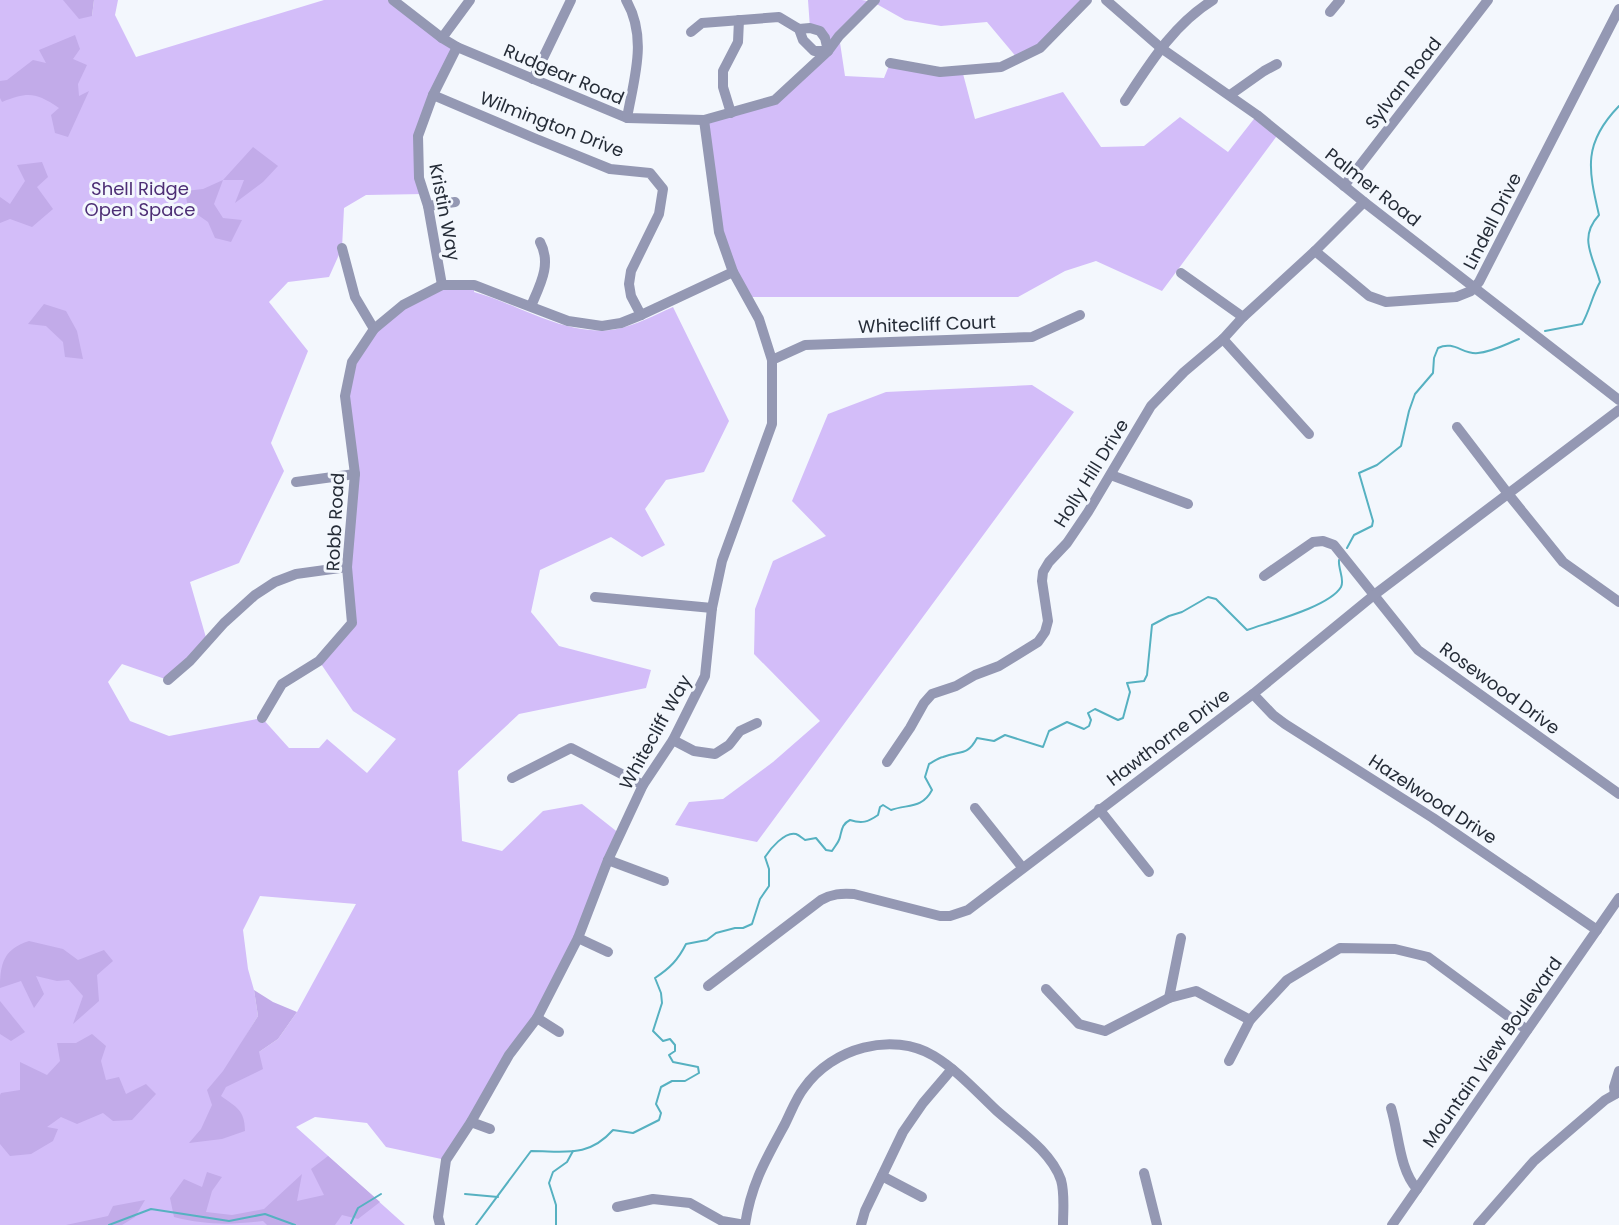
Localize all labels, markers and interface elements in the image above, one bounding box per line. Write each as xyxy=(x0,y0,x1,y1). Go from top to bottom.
street label: Sylvan Road xyxy=(1359,32,1447,134)
street label: Rudgear Road xyxy=(500,37,628,111)
street label: Wilmington Drive xyxy=(476,85,628,163)
street label: Palmer Road xyxy=(1320,142,1426,232)
street label: Kristin Way xyxy=(423,161,467,263)
street label: Lindell Drive xyxy=(1457,168,1527,274)
park label: Shell Ridge Open Space xyxy=(85,176,195,222)
street label: Whitecliff Court xyxy=(858,309,996,339)
street label: Holly Hill Drive xyxy=(1048,414,1134,532)
street label: Robb Road xyxy=(320,472,350,572)
street label: Rosewood Drive xyxy=(1435,636,1565,740)
street label: Whitecliff Way xyxy=(613,670,697,794)
street label: Hawthorne Drive xyxy=(1101,682,1235,792)
street label: Hazelwood Drive xyxy=(1364,748,1502,850)
street label: Mountain View Boulevard xyxy=(1416,952,1568,1152)

